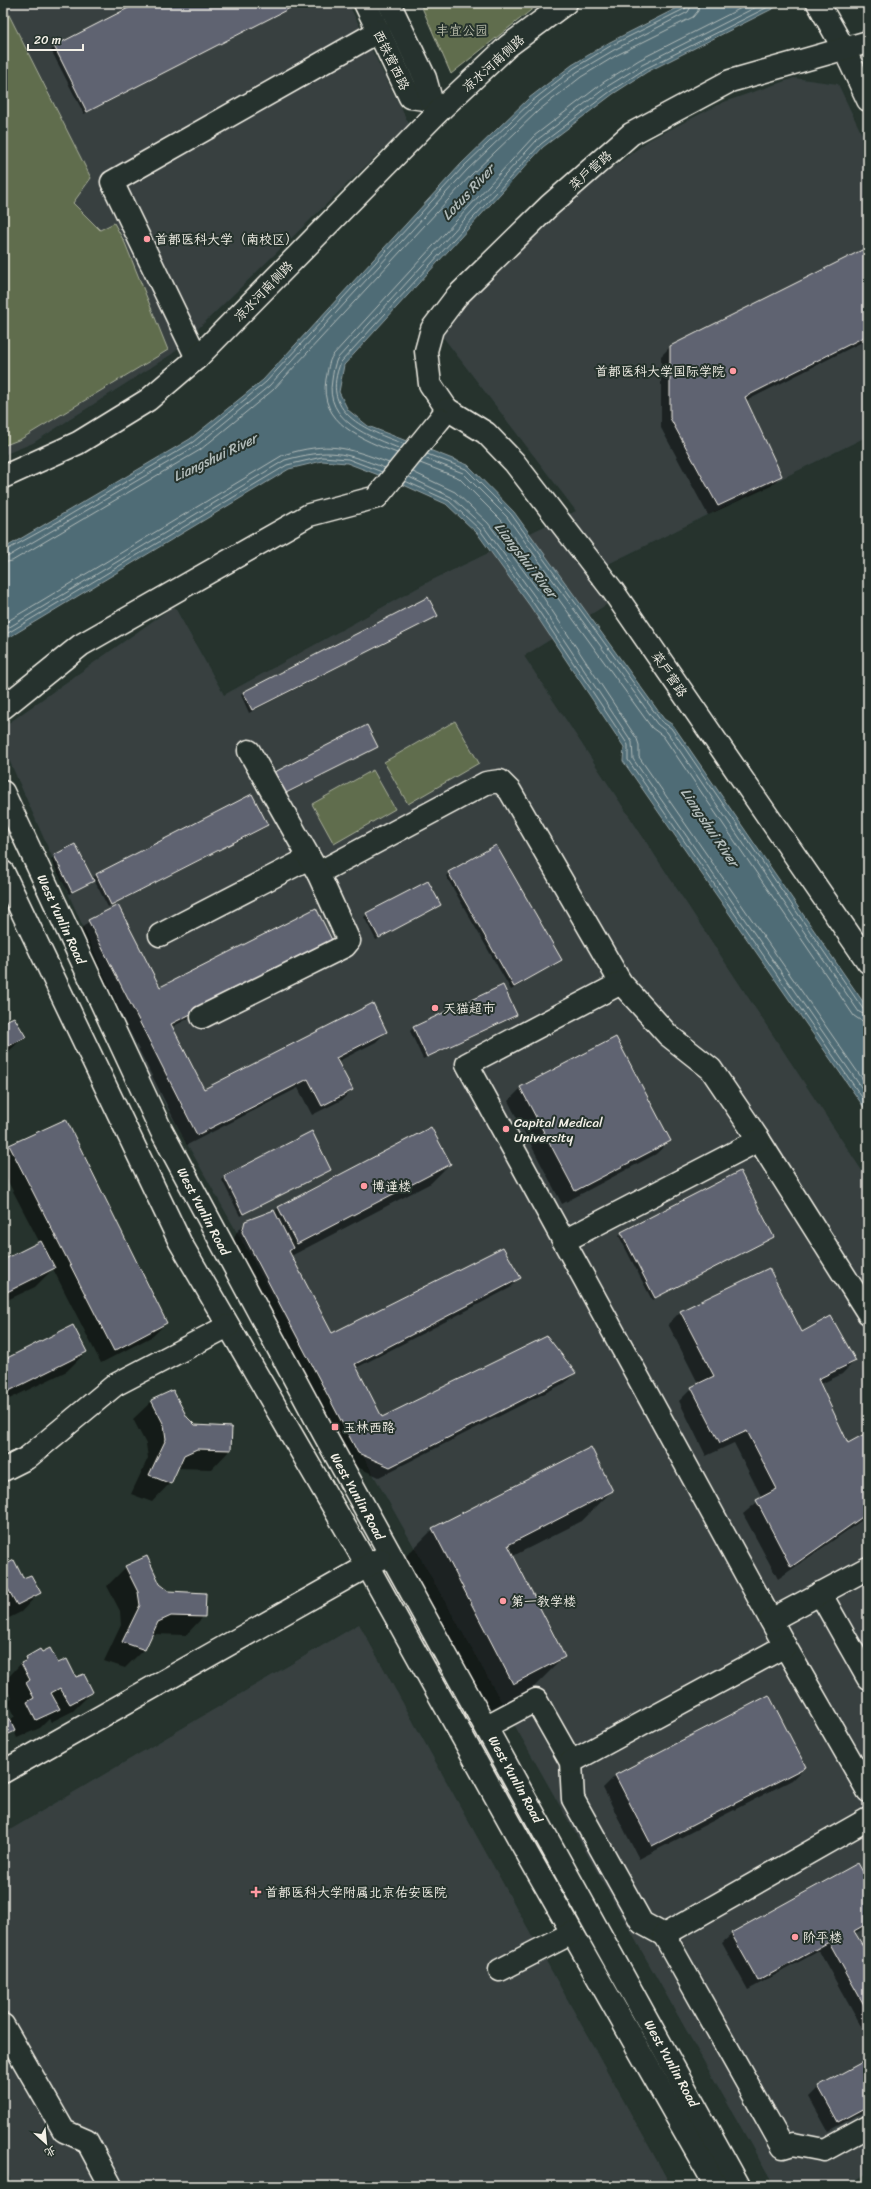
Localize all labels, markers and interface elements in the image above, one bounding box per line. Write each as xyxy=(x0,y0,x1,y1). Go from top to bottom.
park label: 丰宜公园 xyxy=(436,19,488,42)
scale bar xyxy=(28,26,83,52)
street label: 西铁营西路 xyxy=(367,26,416,94)
text: 20 m xyxy=(34,29,61,51)
street label: 凉水河南侧路 xyxy=(457,29,530,98)
street label: 菜户营路 xyxy=(563,145,618,196)
water label: Lotus River xyxy=(436,156,503,226)
place label: 首都医科大学（南校区） xyxy=(155,228,298,251)
marker: 首都医科大学（南校区） xyxy=(142,234,152,244)
street label: 凉水河南侧路 xyxy=(228,255,299,327)
place label: 首都医科大学国际学院 xyxy=(595,360,725,383)
marker: 首都医科大学国际学院 xyxy=(728,366,738,376)
water label: Liangshui River xyxy=(169,425,264,489)
water label: Liangshui River xyxy=(488,517,565,606)
street label: 菜户营路 xyxy=(646,646,694,702)
water label: Liangshui River xyxy=(674,782,747,874)
street label: West Yunlin Road xyxy=(31,870,93,969)
place label: 天猫超市 xyxy=(443,997,495,1020)
marker: 天猫超市 xyxy=(430,1003,440,1013)
place label: Capital Medical University xyxy=(514,1111,603,1149)
marker: Capital Medical University xyxy=(501,1124,511,1134)
street label: West Yunlin Road xyxy=(171,1163,237,1261)
place label: 博谨楼 xyxy=(372,1175,411,1198)
marker: 博谨楼 xyxy=(359,1181,369,1191)
place label: 玉林西路 xyxy=(343,1416,395,1439)
marker: 玉林西路 xyxy=(330,1422,340,1432)
street label: West Yunlin Road xyxy=(324,1448,392,1545)
place label: 第一教学楼 xyxy=(511,1590,576,1613)
marker: 第一教学楼 xyxy=(498,1596,508,1606)
street label: West Yunlin Road xyxy=(482,1731,550,1828)
place label: 首都医科大学附属北京佑安医院 xyxy=(265,1881,447,1904)
marker: 首都医科大学附属北京佑安医院 xyxy=(250,1886,262,1898)
place label: 阶平楼 xyxy=(803,1926,842,1949)
marker: 阶平楼 xyxy=(790,1932,800,1942)
street label: West Yunlin Road xyxy=(638,2015,706,2112)
north arrow xyxy=(26,2123,66,2163)
text: 北 xyxy=(41,2141,60,2162)

